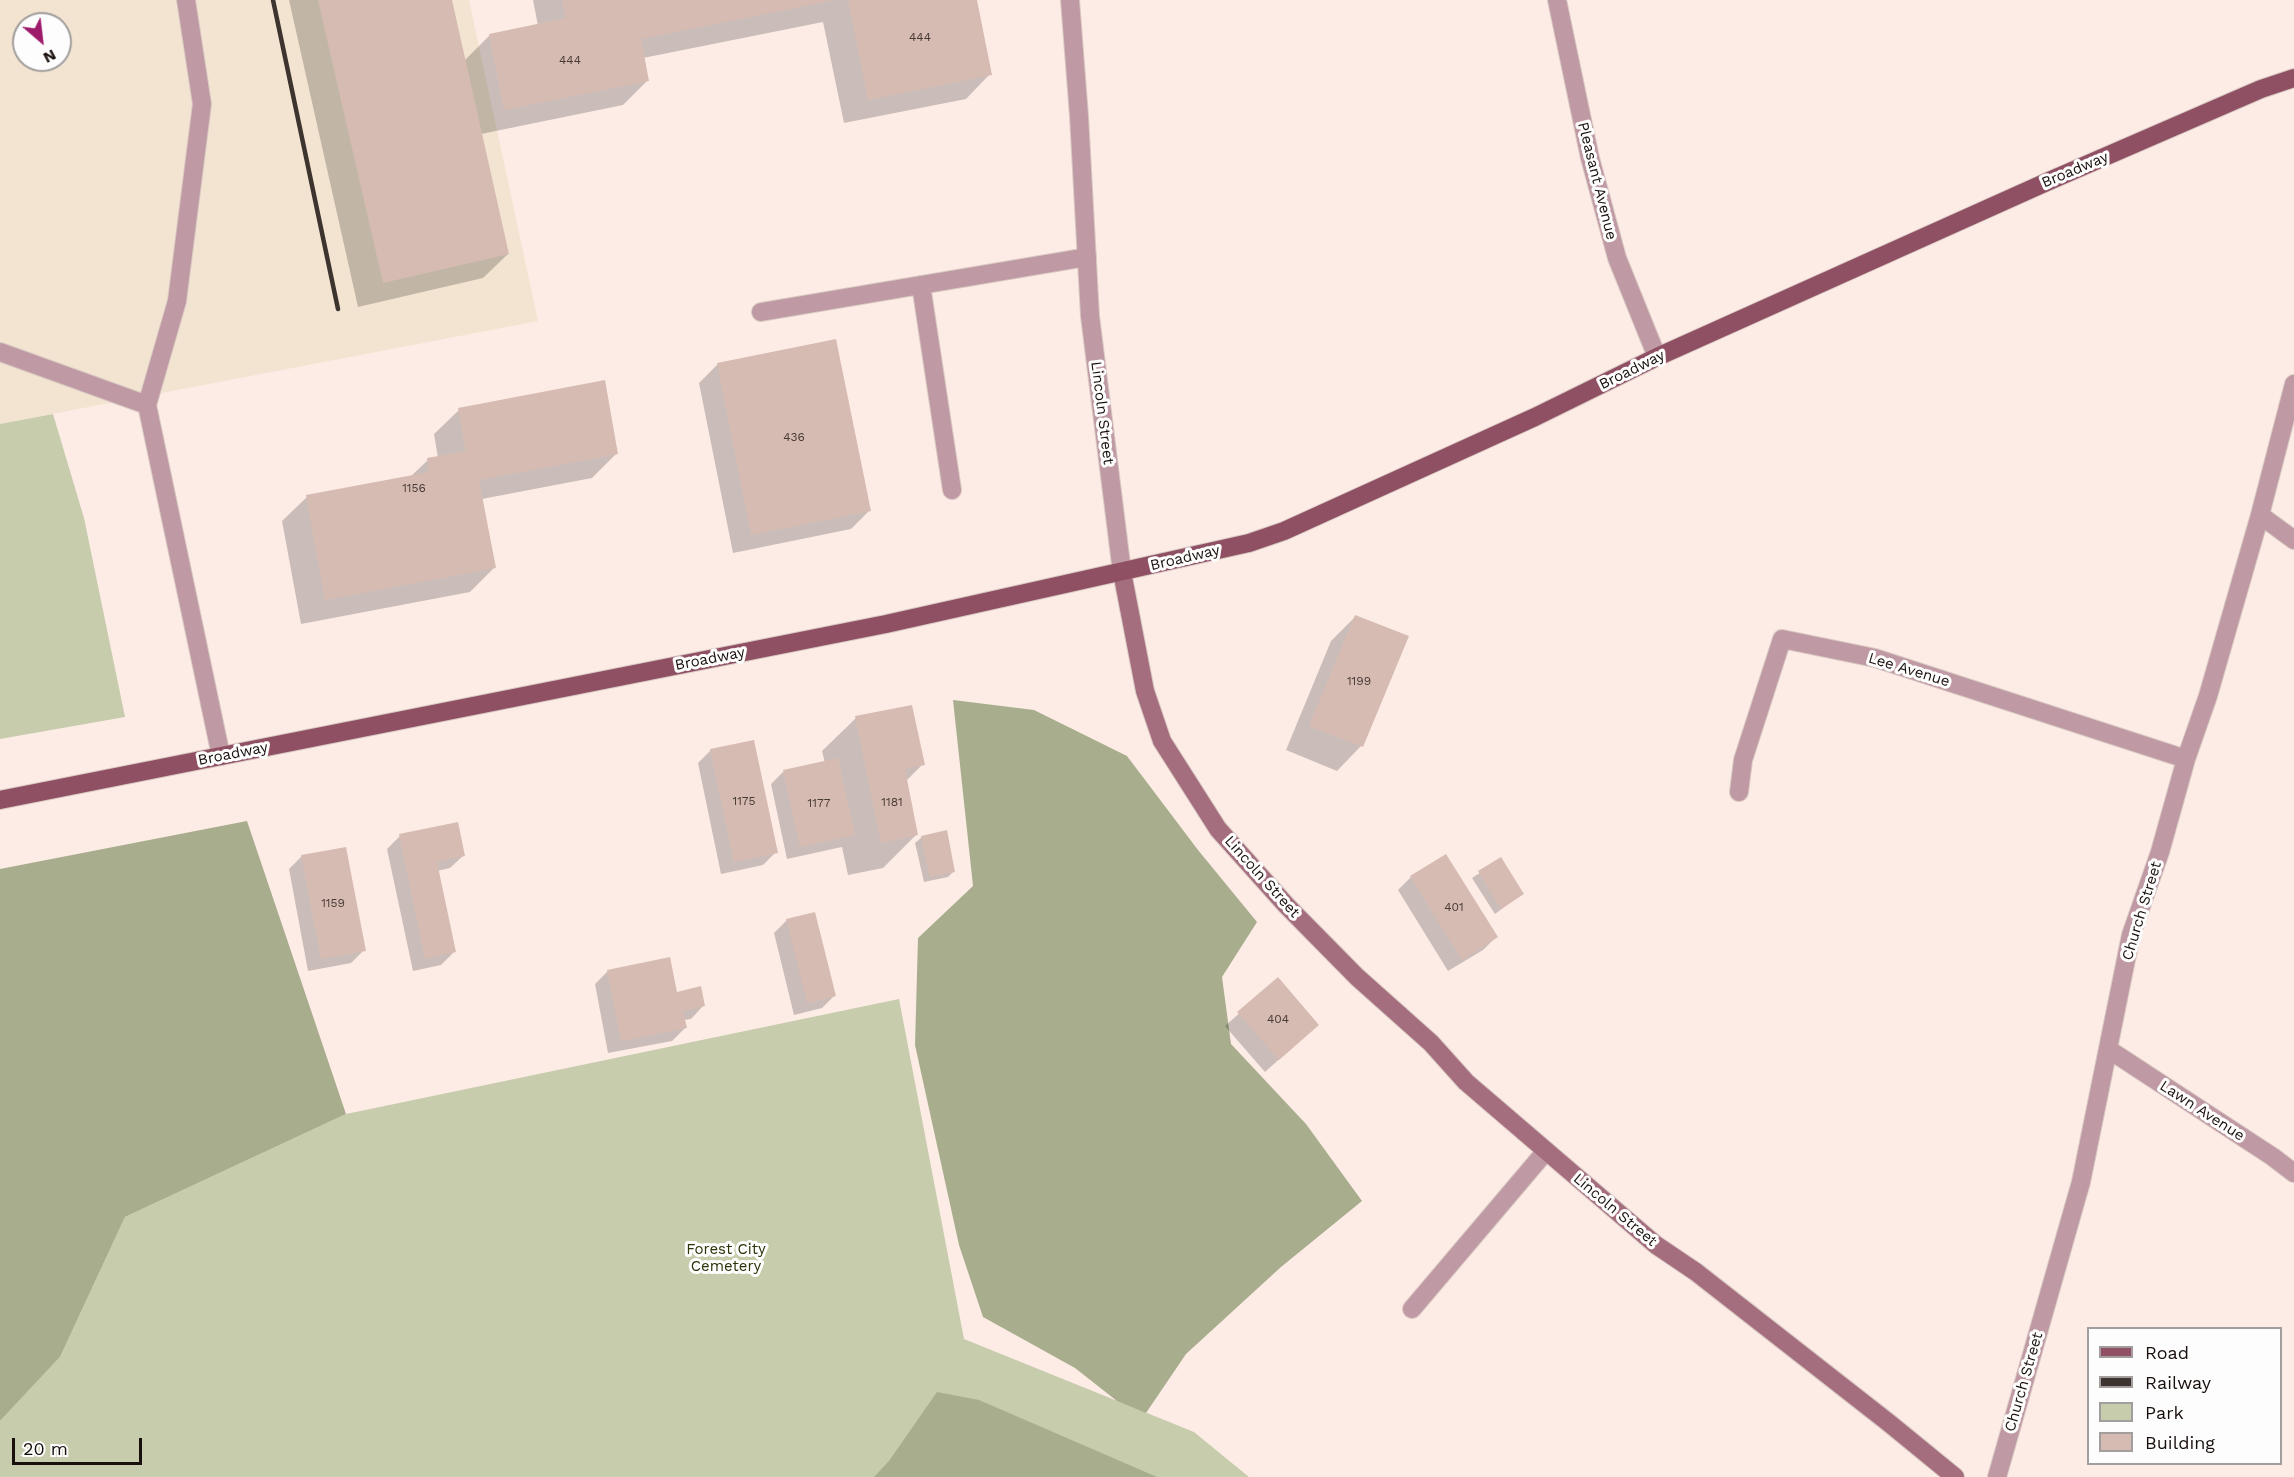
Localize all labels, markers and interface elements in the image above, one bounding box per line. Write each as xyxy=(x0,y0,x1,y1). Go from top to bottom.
north arrow xyxy=(12,12,72,72)
house number: 444 xyxy=(909,30,931,44)
text: N xyxy=(40,45,59,68)
house number: 444 xyxy=(559,53,581,67)
street label: Pleasant Avenue xyxy=(1574,120,1620,242)
street label: Broadway xyxy=(2039,148,2111,192)
street label: Broadway xyxy=(1596,346,1668,394)
street label: Lincoln Street xyxy=(1087,360,1117,466)
house number: 436 xyxy=(783,430,805,444)
house number: 1156 xyxy=(402,481,426,495)
street label: Broadway xyxy=(1149,541,1221,575)
street label: Broadway xyxy=(674,643,746,675)
street label: Lee Avenue xyxy=(1866,649,1952,691)
house number: 1199 xyxy=(1347,674,1371,688)
street label: Broadway xyxy=(197,738,269,770)
house number: 1175 xyxy=(732,794,756,808)
house number: 1181 xyxy=(881,795,903,809)
house number: 1177 xyxy=(808,796,830,810)
street label: Lincoln Street xyxy=(1221,832,1303,922)
street label: Church Street xyxy=(2118,859,2166,963)
house number: 1159 xyxy=(321,896,345,910)
house number: 401 xyxy=(1444,900,1464,914)
house number: 404 xyxy=(1267,1012,1289,1026)
street label: Lawn Avenue xyxy=(2156,1077,2248,1145)
street label: Lincoln Street xyxy=(1569,1170,1661,1250)
park label: Forest City Cemetery xyxy=(686,1241,766,1276)
legend xyxy=(2087,1327,2282,1465)
street label: Church Street xyxy=(2001,1330,2047,1434)
text: Road xyxy=(2145,1342,2189,1363)
text: Railway xyxy=(2145,1372,2211,1393)
text: Park xyxy=(2145,1402,2184,1423)
scale bar xyxy=(15,1426,146,1464)
text: Building xyxy=(2145,1432,2215,1453)
text: 20 m xyxy=(23,1438,68,1459)

